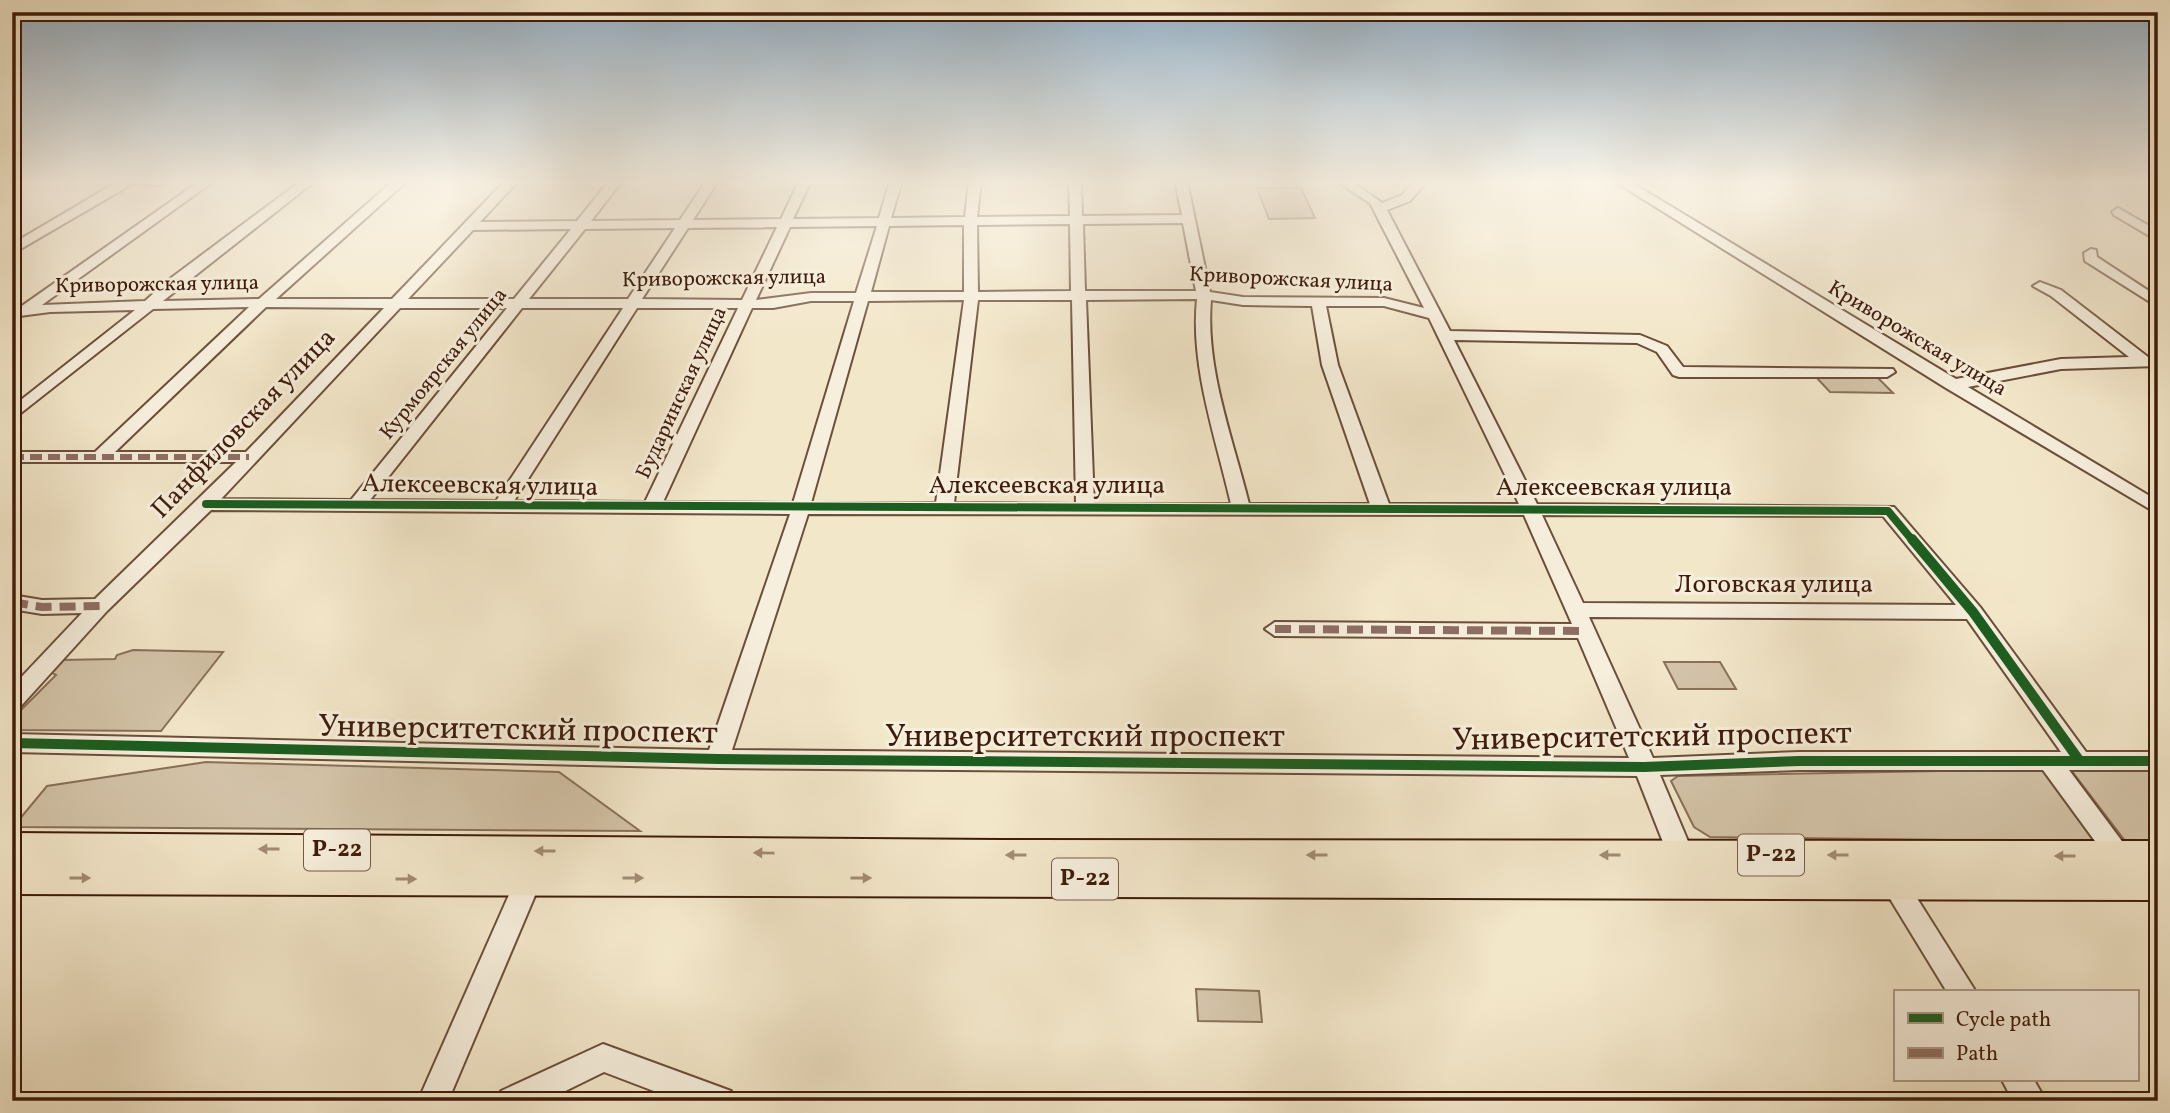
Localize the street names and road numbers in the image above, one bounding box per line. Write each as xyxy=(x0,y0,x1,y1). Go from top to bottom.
street label: Криворожская улица xyxy=(1188,260,1394,300)
street label: Криворожская улица xyxy=(622,263,826,295)
street label: Криворожская улица xyxy=(55,269,259,301)
street label: Криворожская улица xyxy=(1822,274,2012,404)
street label: Курмоярская улица xyxy=(374,282,514,446)
street label: Бударинская улица xyxy=(629,302,735,484)
street label: Панфиловская улица xyxy=(143,321,345,527)
street label: Алексеевская улица xyxy=(361,466,599,506)
street label: Алексеевская улица xyxy=(929,468,1165,504)
street label: Алексеевская улица xyxy=(1496,470,1732,506)
street label: Логовская улица xyxy=(1675,567,1873,603)
street label: Университетский проспект xyxy=(318,706,718,756)
street label: Университетский проспект xyxy=(1452,713,1852,763)
street label: Университетский проспект xyxy=(885,716,1285,760)
road number: Р-22 xyxy=(304,830,370,870)
road number: Р-22 xyxy=(1738,834,1804,876)
road number: Р-22 xyxy=(1052,858,1118,900)

